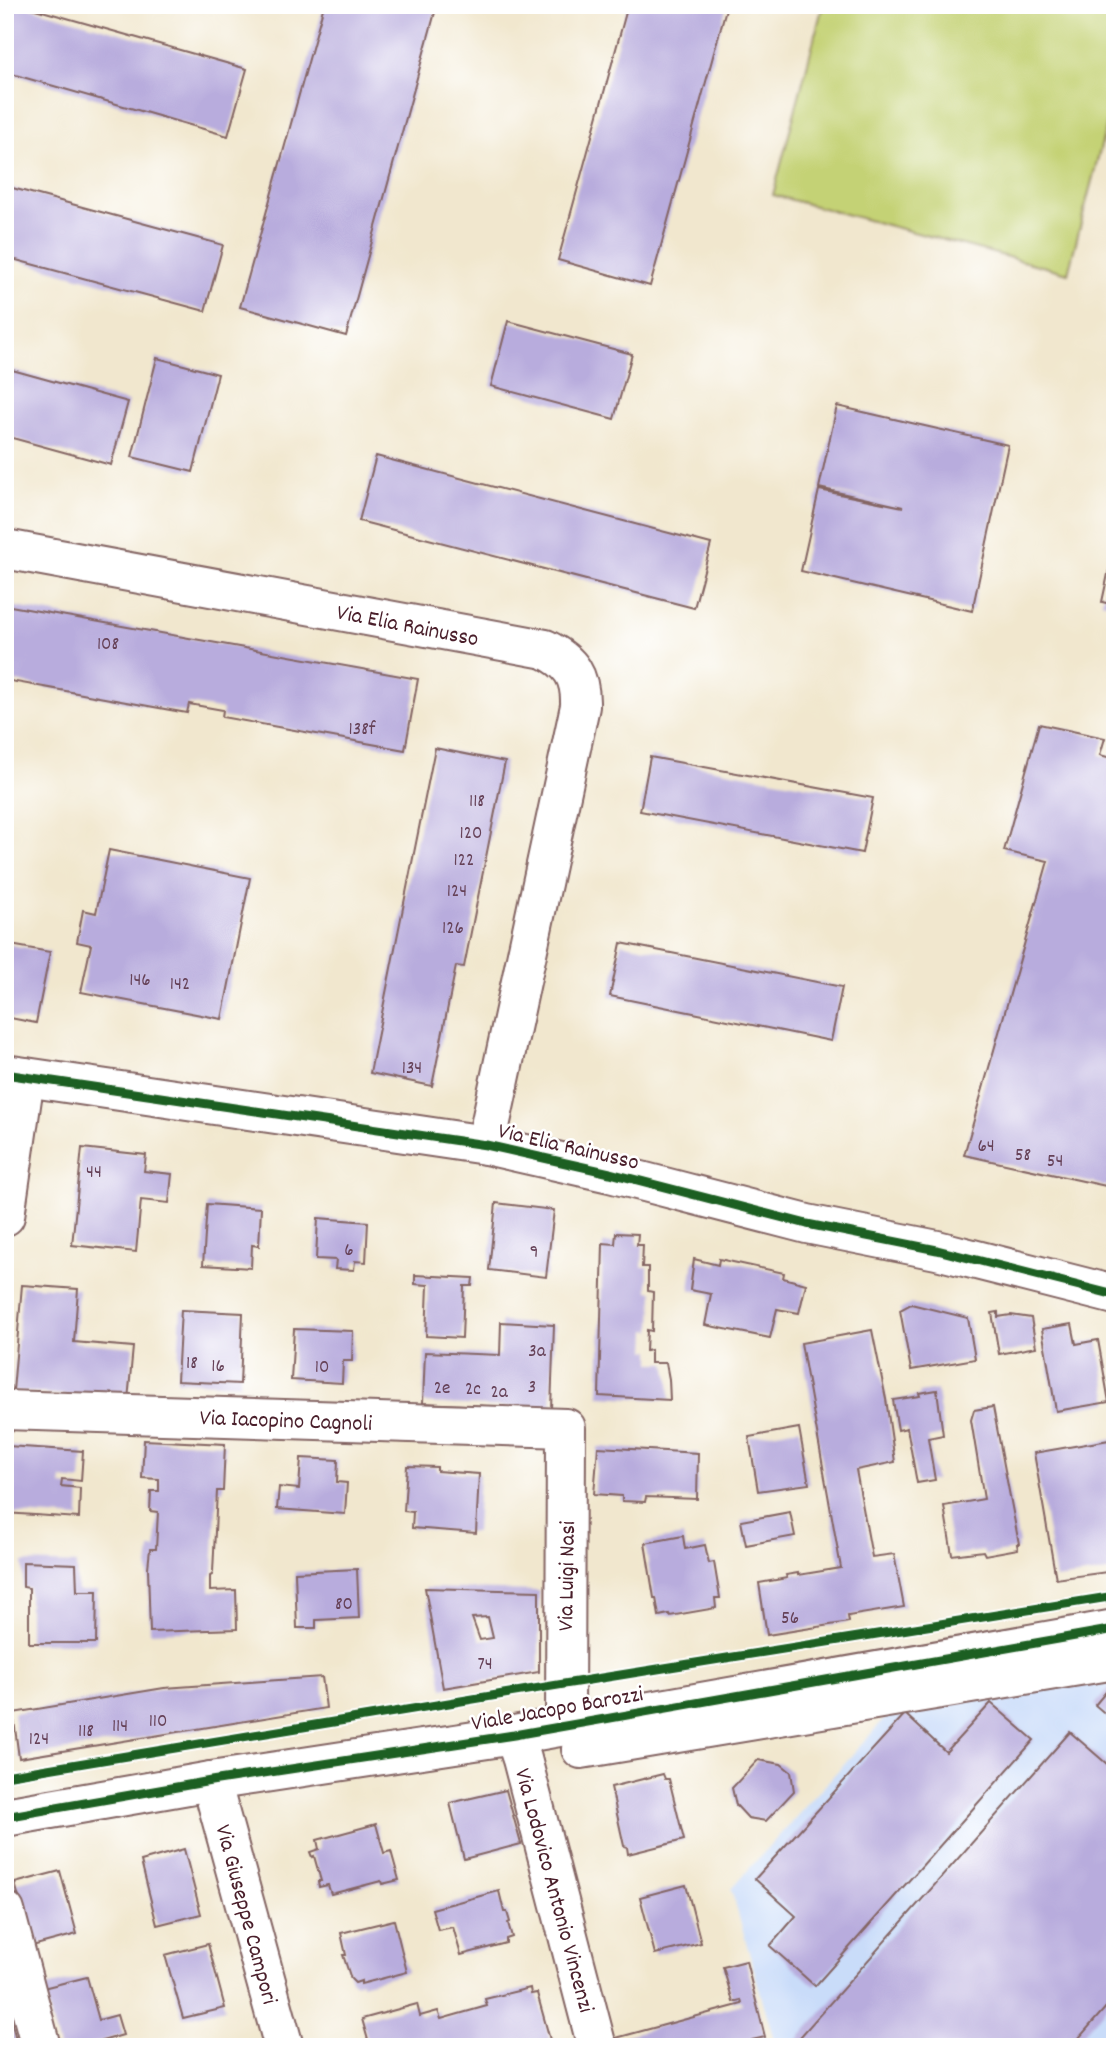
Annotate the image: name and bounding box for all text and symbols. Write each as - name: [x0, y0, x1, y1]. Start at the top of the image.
- street label: Via Elia Rainusso: [334, 598, 481, 657]
- house number: 108: [97, 632, 119, 659]
- house number: 138f: [349, 717, 377, 744]
- house number: 118: [469, 789, 485, 816]
- house number: 120: [460, 821, 482, 848]
- house number: 122: [454, 848, 474, 875]
- house number: 124: [447, 879, 467, 906]
- house number: 126: [442, 916, 464, 943]
- house number: 146: [129, 968, 151, 995]
- house number: 142: [170, 972, 190, 999]
- house number: 134: [402, 1056, 422, 1083]
- street label: Via Elia Rainusso: [494, 1116, 642, 1181]
- house number: 64: [977, 1134, 995, 1161]
- house number: 58: [1015, 1143, 1031, 1170]
- house number: 54: [1047, 1149, 1063, 1176]
- house number: 44: [86, 1160, 102, 1187]
- house number: 6: [344, 1238, 354, 1265]
- house number: 9: [530, 1240, 538, 1267]
- house number: 3a: [528, 1339, 547, 1366]
- house number: 18: [186, 1351, 198, 1378]
- house number: 16: [211, 1354, 225, 1381]
- house number: 10: [315, 1355, 329, 1382]
- house number: 3: [528, 1375, 536, 1402]
- house number: 2e: [434, 1376, 450, 1403]
- house number: 2c: [465, 1377, 481, 1404]
- house number: 2a: [490, 1380, 509, 1407]
- street label: Via Iacopino Cagnoli: [199, 1403, 373, 1442]
- street label: Via Luigi Nasi: [551, 1521, 586, 1632]
- house number: 80: [335, 1592, 353, 1619]
- house number: 56: [781, 1606, 799, 1633]
- house number: 74: [477, 1652, 493, 1679]
- street label: Viale Jacopo Barozzi: [469, 1679, 646, 1742]
- house number: 110: [149, 1709, 167, 1736]
- house number: 114: [112, 1714, 128, 1741]
- house number: 118: [78, 1719, 94, 1746]
- house number: 124: [29, 1727, 49, 1754]
- street label: Via Lodovico Antonio Vincenzi: [504, 1765, 601, 2017]
- street label: Via Giuseppe Campori: [205, 1821, 284, 2009]

